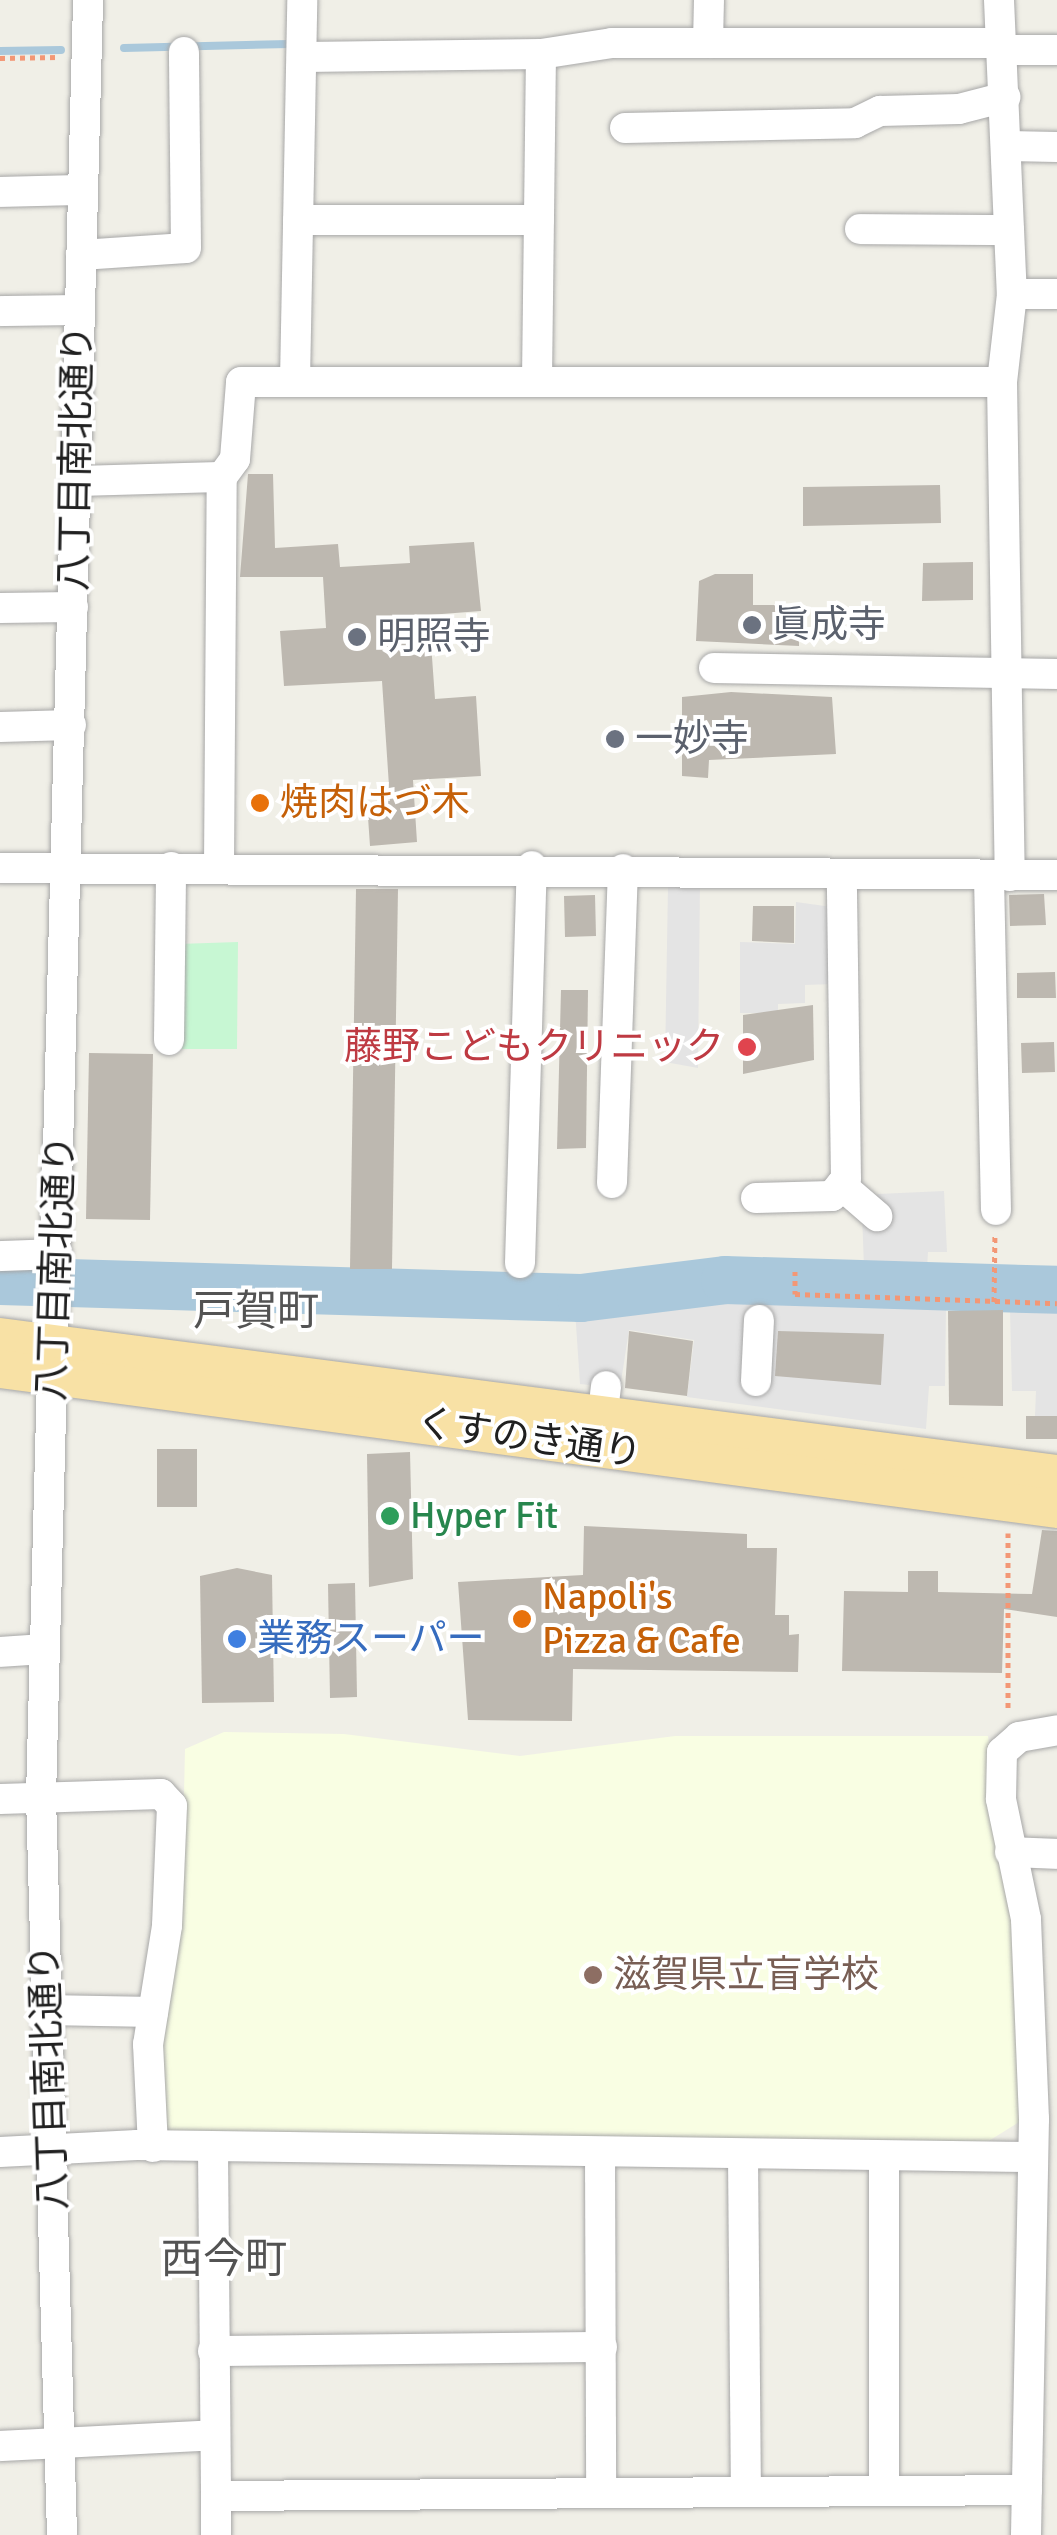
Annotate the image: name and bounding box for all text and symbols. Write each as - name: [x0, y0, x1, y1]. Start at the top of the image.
- street label: 八丁目南北通り: [51, 325, 101, 591]
- place label: 眞成寺: [772, 602, 886, 648]
- place label: 明照寺: [377, 614, 491, 660]
- marker: 眞成寺: [741, 614, 763, 636]
- marker: 明照寺: [346, 626, 368, 648]
- place label: 一妙寺: [635, 716, 749, 762]
- marker: 一妙寺: [604, 728, 626, 750]
- place label: 焼肉はづ木: [280, 780, 470, 826]
- marker: 焼肉はづ木: [249, 792, 271, 814]
- place label: 藤野こどもクリニック: [344, 1024, 724, 1070]
- marker: 藤野こどもクリニック: [734, 1034, 760, 1060]
- street label: 八丁目南北通り: [29, 1134, 83, 1402]
- district label: 戸賀町: [193, 1287, 319, 1337]
- street label: くすのき通り: [413, 1400, 645, 1476]
- place label: Hyper Fit: [410, 1493, 558, 1539]
- marker: Hyper Fit: [379, 1505, 401, 1527]
- place label: Napoli's Pizza & Cafe: [542, 1574, 741, 1664]
- marker: Napoli's Pizza & Cafe: [511, 1608, 533, 1630]
- place label: 業務スーパー: [257, 1616, 485, 1662]
- marker: 業務スーパー: [226, 1628, 248, 1650]
- street label: 八丁目南北通り: [22, 1943, 76, 2211]
- place label: 滋賀県立盲学校: [613, 1952, 879, 1998]
- marker: 滋賀県立盲学校: [582, 1964, 604, 1986]
- district label: 西今町: [161, 2235, 287, 2285]

